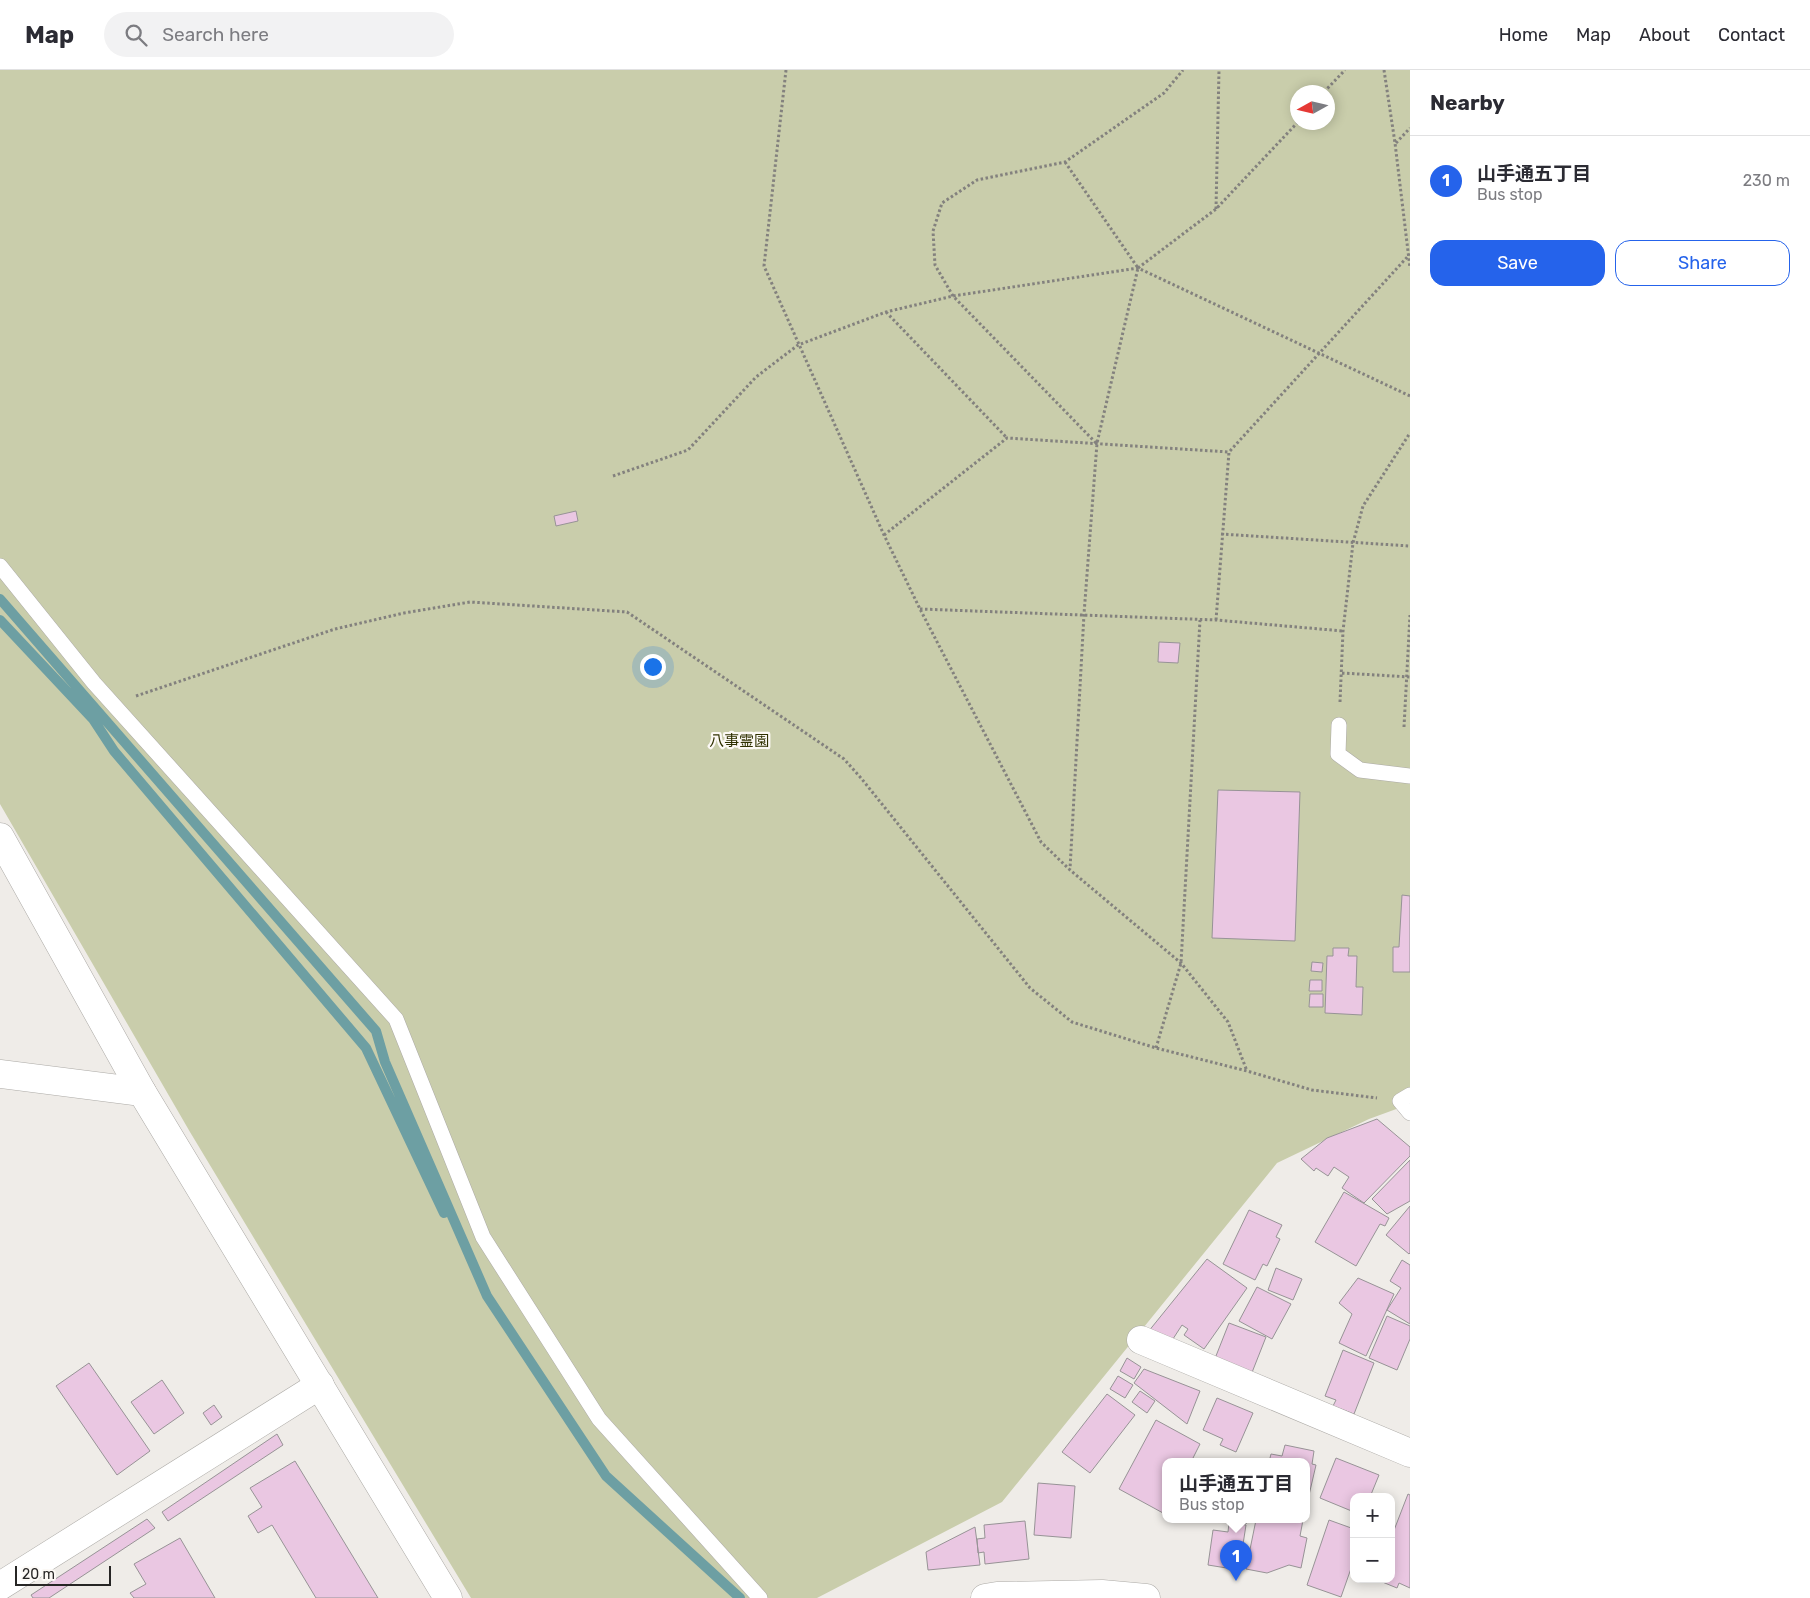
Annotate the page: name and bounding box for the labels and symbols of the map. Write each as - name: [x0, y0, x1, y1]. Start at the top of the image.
- north arrow: [1290, 85, 1335, 130]
- your location: [640, 654, 666, 680]
- park label: 八事霊園: [709, 732, 769, 750]
- pin: 1: [1220, 1540, 1252, 1581]
- scale bar: [15, 1563, 111, 1586]

